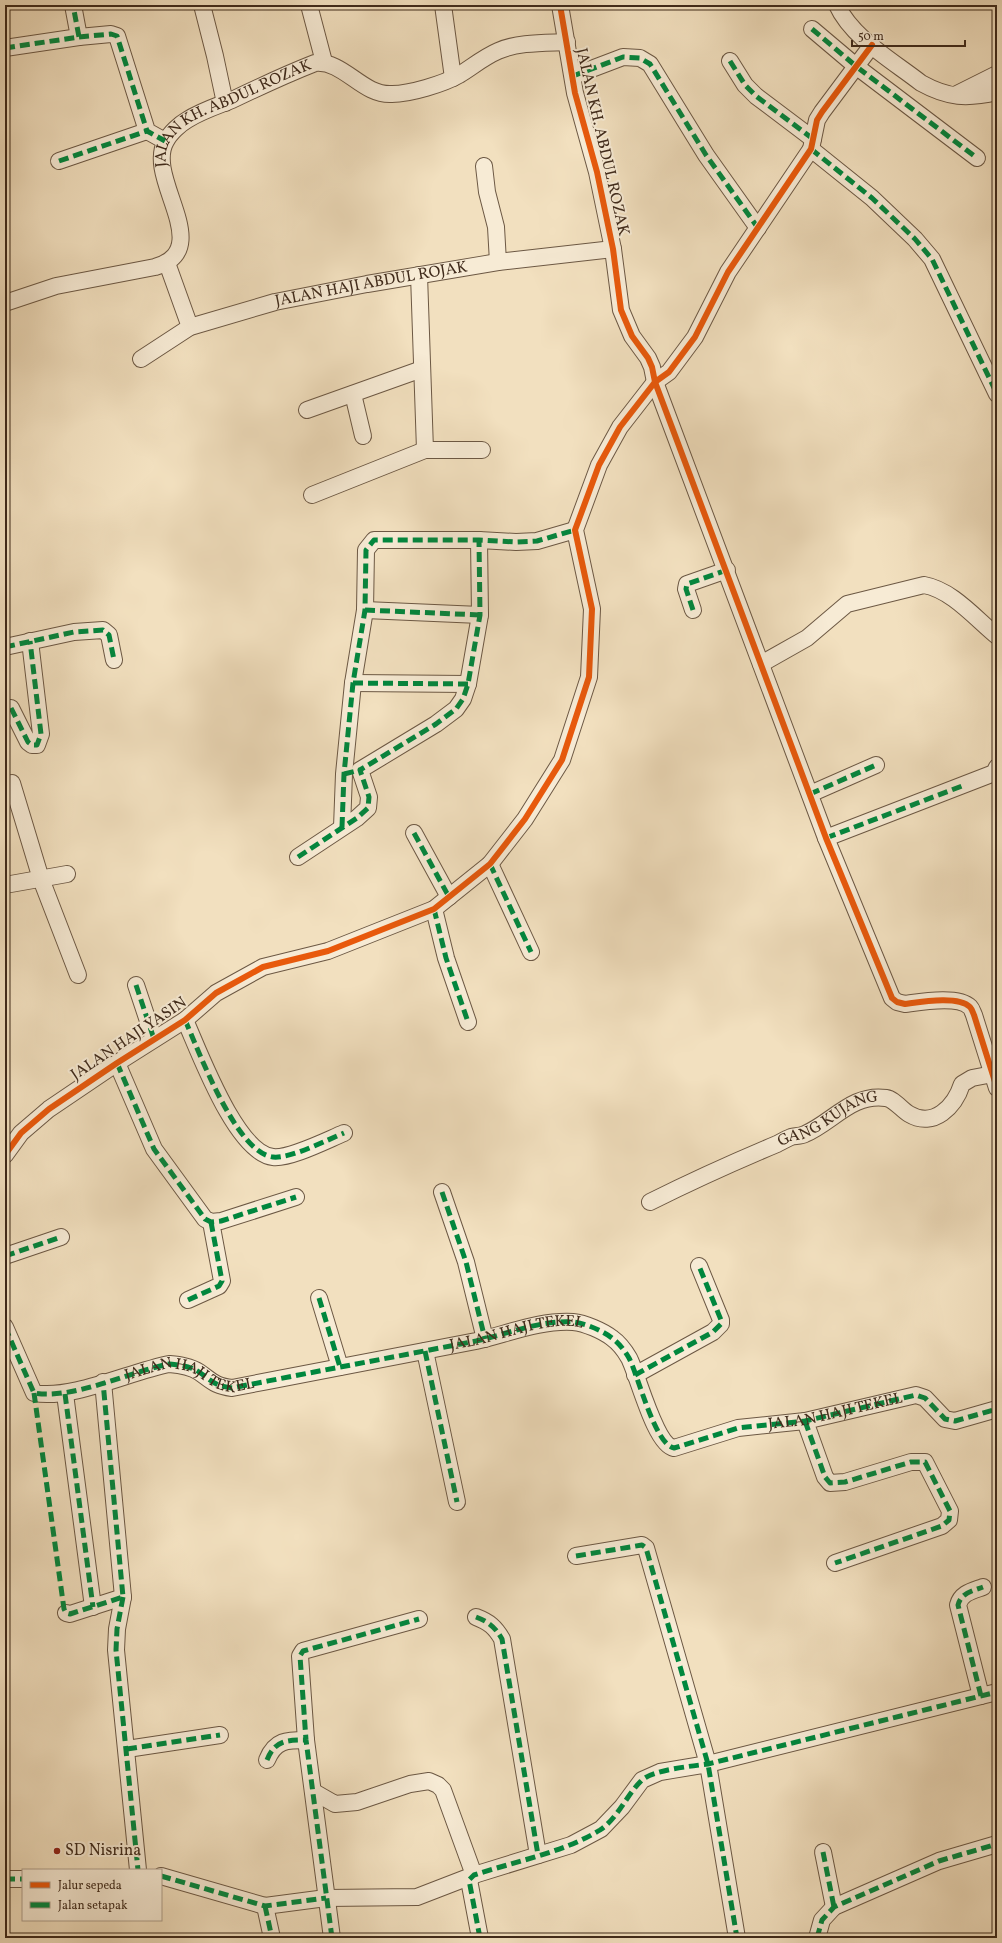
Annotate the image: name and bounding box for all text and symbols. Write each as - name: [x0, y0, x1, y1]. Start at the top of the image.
- scale bar: [852, 22, 965, 48]
- text: 50 m: [858, 29, 884, 45]
- street label: JALAN KH. ABDUL ROZAK: [570, 46, 634, 238]
- street label: JALAN KH. ABDUL ROZAK: [151, 54, 315, 168]
- street label: JALAN HAJI ABDUL ROJAK: [273, 256, 469, 313]
- street label: JALAN HAJI YASIN: [67, 992, 191, 1086]
- street label: GANG KUJANG: [774, 1086, 879, 1153]
- street label: JALAN HAJI TEKEL: [448, 1311, 586, 1357]
- street label: JALAN HAJI TEKEL: [122, 1353, 256, 1399]
- street label: JALAN HAJI TEKEL: [767, 1388, 905, 1436]
- place label: SD Nisrina: [65, 1840, 141, 1862]
- marker: SD Nisrina: [52, 1846, 62, 1856]
- legend: [22, 1869, 162, 1921]
- text: Jalur sepeda: [58, 1878, 122, 1894]
- text: Jalan setapak: [58, 1898, 128, 1914]

